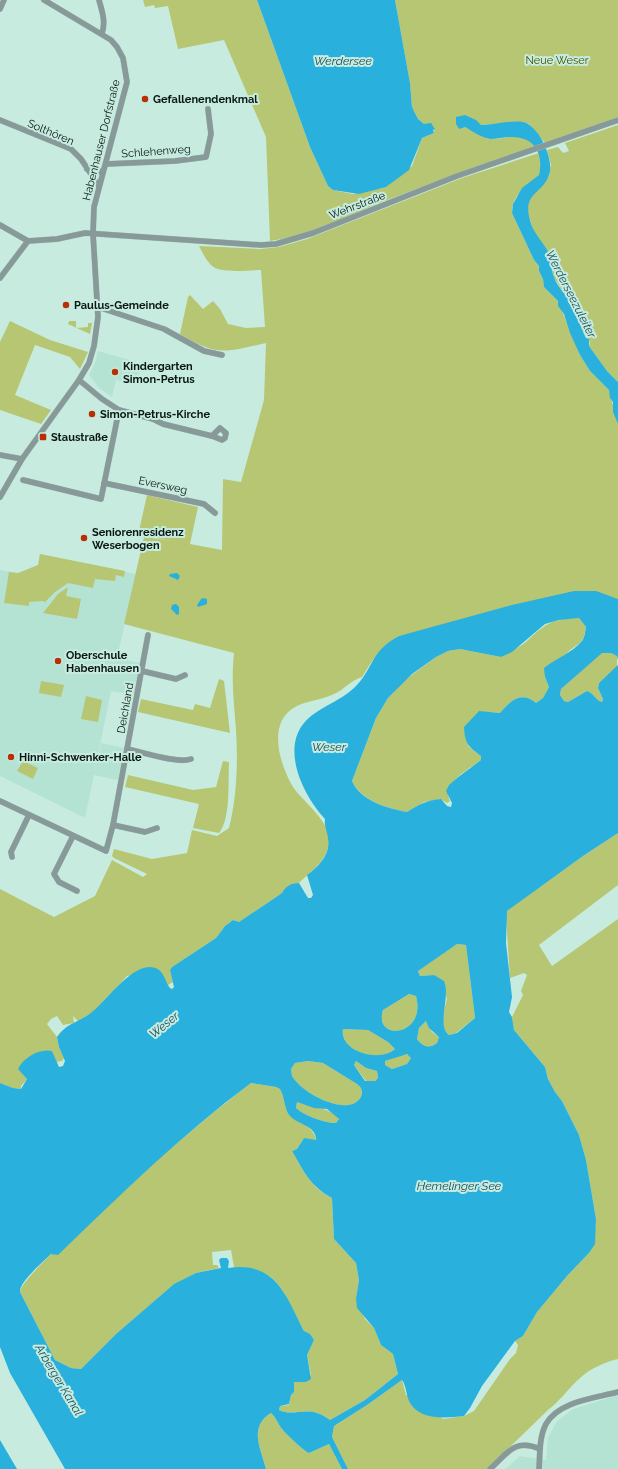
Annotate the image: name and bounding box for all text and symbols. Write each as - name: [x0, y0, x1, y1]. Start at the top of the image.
- water label: Werdersee: [314, 54, 372, 68]
- park label: Neue Weser: [525, 54, 589, 67]
- street label: Habenhauser Dorfstraße: [80, 78, 123, 202]
- place label: Gefallenendenkmal: [153, 93, 258, 106]
- marker: Gefallenendenkmal: [140, 94, 150, 104]
- street label: Solthören: [26, 117, 76, 148]
- street label: Schlehenweg: [121, 143, 191, 160]
- street label: Wehrstraße: [327, 189, 387, 222]
- water label: Werderseezuleiter: [543, 248, 600, 341]
- place label: Paulus-Gemeinde: [74, 299, 169, 312]
- marker: Paulus-Gemeinde: [61, 300, 71, 310]
- place label: Kindergarten Simon-Petrus: [123, 360, 195, 386]
- marker: Kindergarten Simon-Petrus: [110, 367, 120, 377]
- place label: Simon-Petrus-Kirche: [100, 408, 210, 421]
- marker: Simon-Petrus-Kirche: [87, 409, 97, 419]
- place label: Staustraße: [51, 431, 108, 444]
- marker: Staustraße: [38, 432, 48, 442]
- street label: Eversweg: [137, 474, 189, 497]
- place label: Seniorenresidenz Weserbogen: [92, 526, 184, 552]
- marker: Seniorenresidenz Weserbogen: [79, 533, 89, 543]
- place label: Oberschule Habenhausen: [66, 649, 139, 675]
- marker: Oberschule Habenhausen: [53, 656, 63, 666]
- street label: Deichland: [115, 681, 136, 735]
- water label: Weser: [312, 740, 347, 754]
- place label: Hinni-Schwenker-Halle: [19, 751, 142, 764]
- marker: Hinni-Schwenker-Halle: [6, 752, 16, 762]
- water label: Weser: [146, 1008, 182, 1041]
- water label: Hemelinger See: [417, 1179, 502, 1193]
- water label: Arberger Kanal: [32, 1341, 86, 1418]

